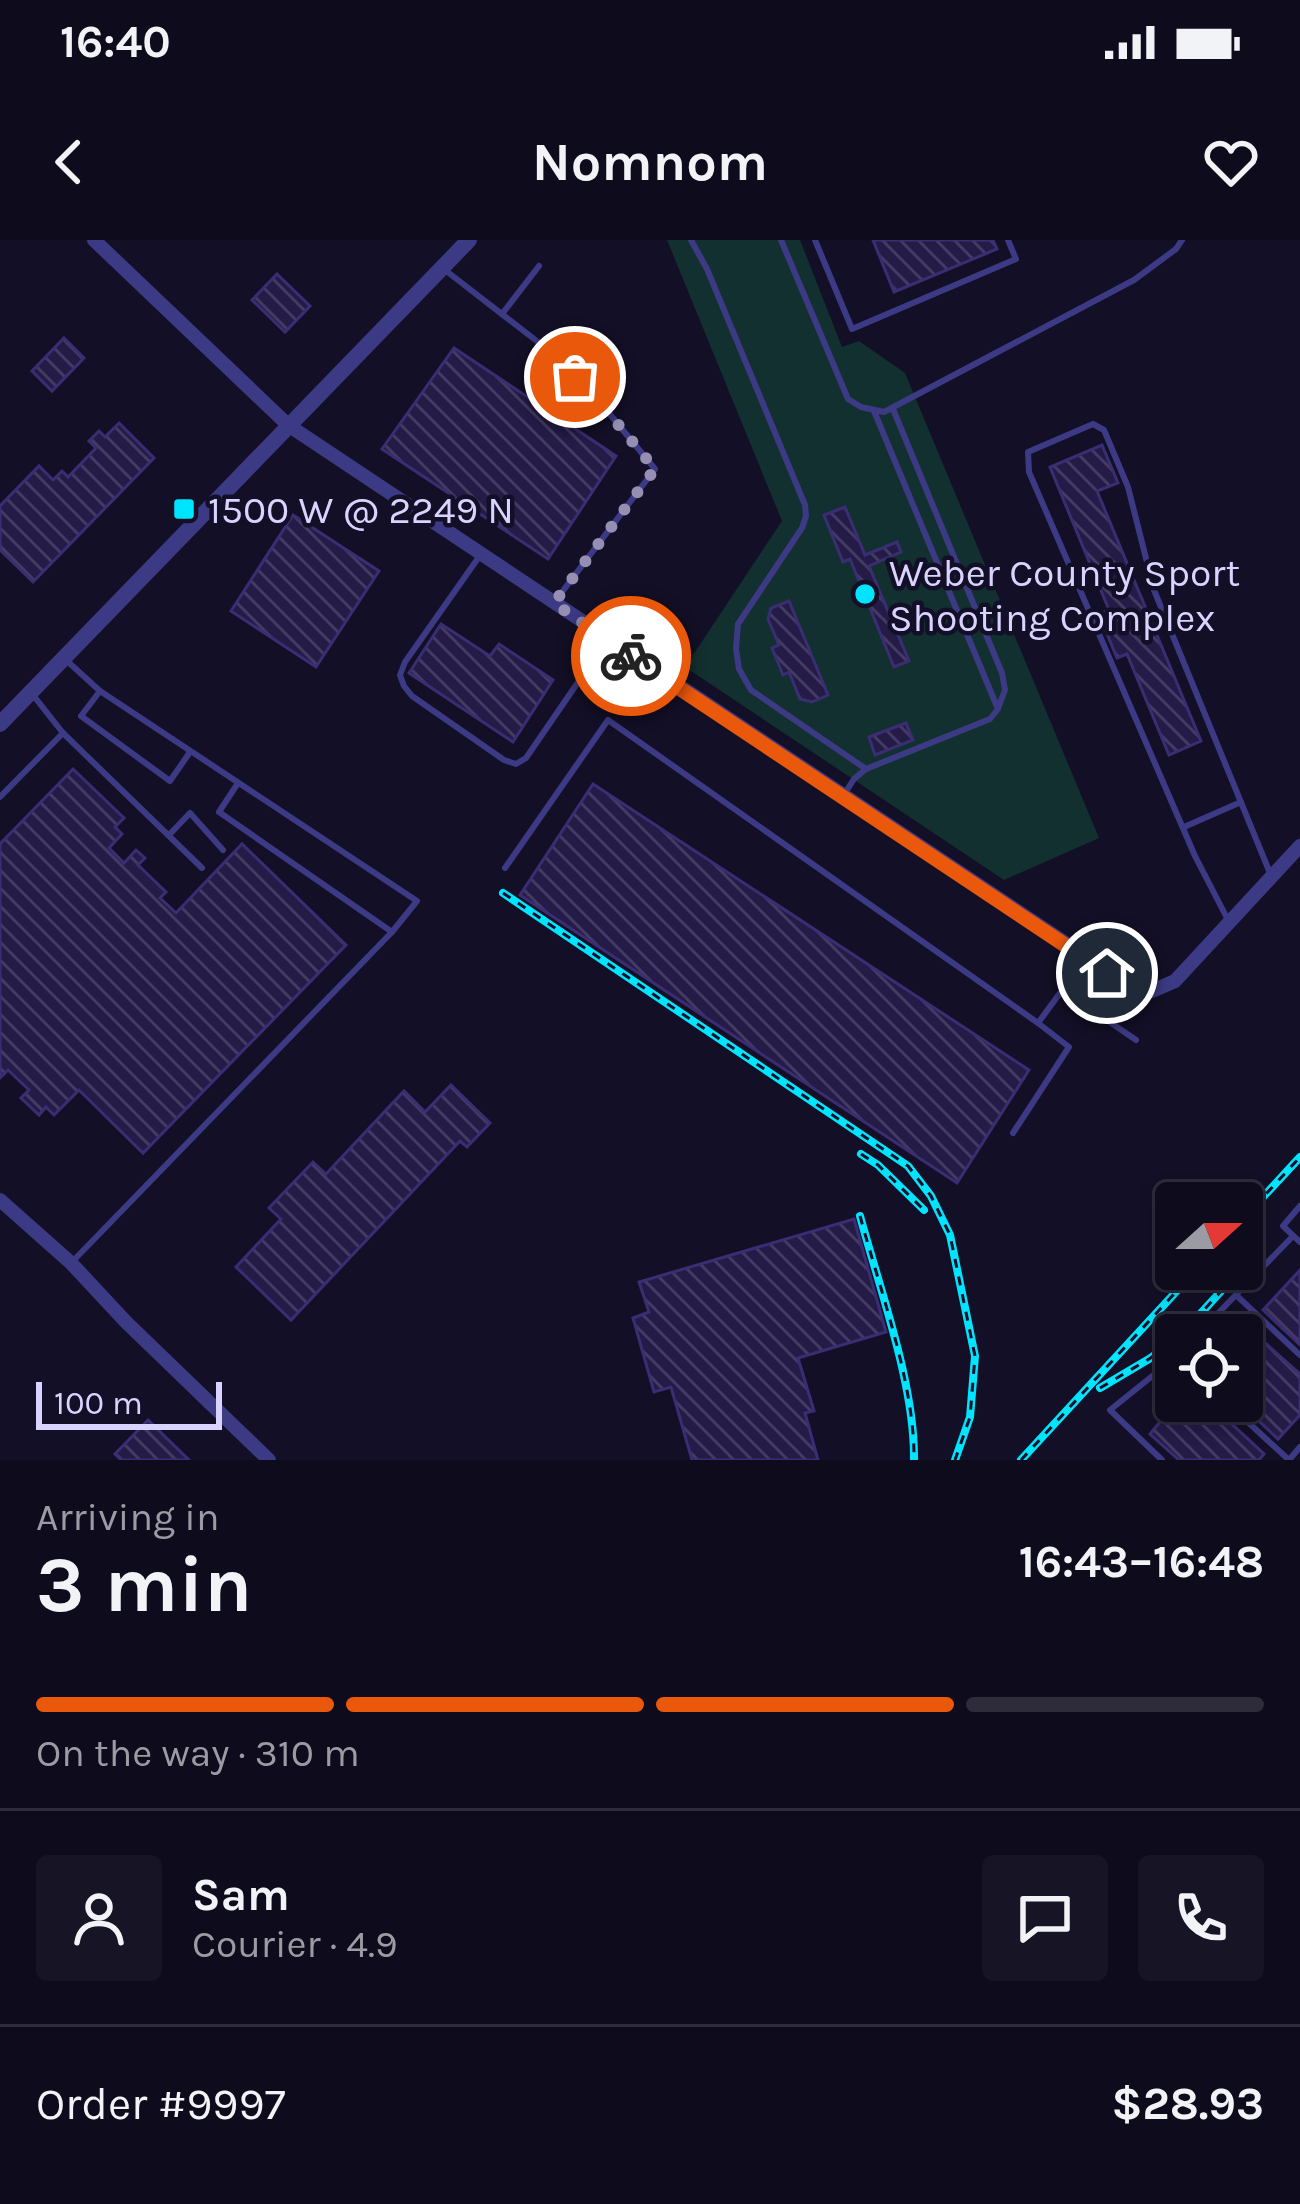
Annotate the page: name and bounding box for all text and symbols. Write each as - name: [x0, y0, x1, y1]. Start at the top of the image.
- text: 16:40: [60, 16, 171, 68]
- icon: back: [36, 129, 102, 195]
- icon: heart: [1198, 129, 1264, 195]
- text: Nomnom: [532, 130, 768, 194]
- pin: [524, 326, 626, 428]
- icon: bag: [542, 344, 608, 410]
- place label: 1500 W @ 2249 N: [208, 487, 514, 533]
- marker: 1500 W @ 2249 N: [171, 496, 197, 522]
- place label: Weber County Sport Shooting Complex: [889, 550, 1240, 641]
- marker: Weber County Sport Shooting Complex: [852, 581, 878, 607]
- courier: [571, 596, 691, 716]
- icon: bike: [598, 623, 664, 689]
- pin: [1056, 922, 1158, 1024]
- icon: home: [1074, 940, 1140, 1006]
- north arrow: [1155, 1182, 1263, 1290]
- map controls: [1155, 1182, 1263, 1422]
- button: locate: [1155, 1314, 1263, 1422]
- scale bar: [36, 1376, 222, 1429]
- text: 100 m: [54, 1384, 143, 1422]
- text: Arriving in: [36, 1494, 219, 1540]
- text: 16:43–16:48: [1019, 1536, 1264, 1588]
- text: 3 min: [36, 1539, 252, 1631]
- text: On the way · 310 m: [36, 1730, 360, 1776]
- button: person: [36, 1855, 162, 1981]
- button: chat: [982, 1855, 1108, 1981]
- button: phone: [1138, 1855, 1264, 1981]
- text: Sam: [192, 1869, 290, 1921]
- text: Courier · 4.9: [192, 1921, 398, 1967]
- text: Order #9997: [36, 2078, 286, 2130]
- text: $28.93: [1112, 2078, 1264, 2130]

